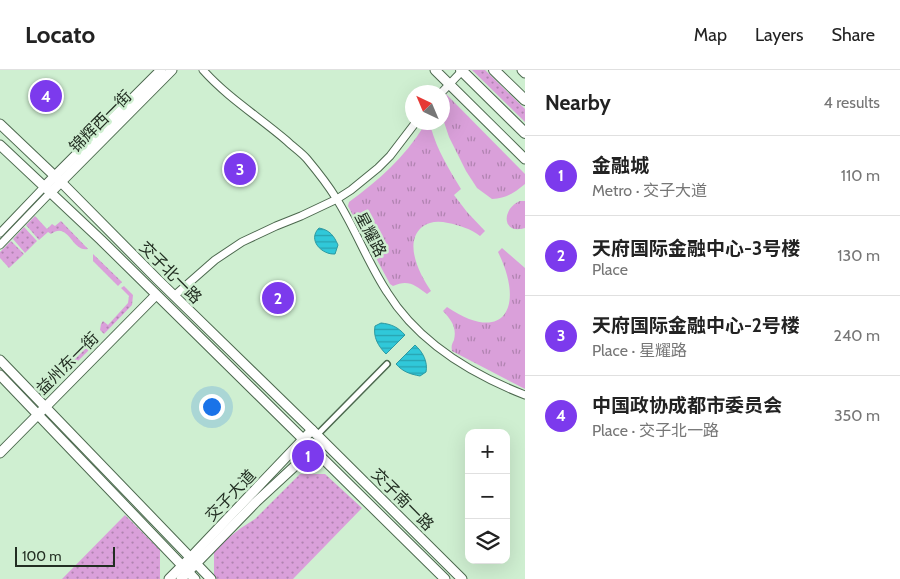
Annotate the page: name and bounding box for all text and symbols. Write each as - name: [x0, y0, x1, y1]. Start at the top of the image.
- text: Locato: [25, 20, 95, 49]
- text: Map: [694, 24, 727, 46]
- text: Layers: [755, 24, 804, 46]
- text: Share: [832, 24, 875, 46]
- pin: 4: [30, 77, 62, 115]
- north arrow: [405, 85, 450, 130]
- street label: 锦辉西一街: [65, 86, 135, 156]
- text: Nearby: [545, 90, 611, 115]
- text: 4 results: [823, 93, 880, 112]
- pin: 3: [224, 150, 256, 188]
- text: 金融城: [592, 154, 649, 177]
- text: 1: [558, 166, 564, 185]
- text: 110 m: [841, 166, 880, 185]
- text: Metro · 交子大道: [592, 181, 707, 200]
- street label: 星耀路: [351, 209, 390, 260]
- street label: 交子北一路: [136, 237, 206, 307]
- text: 天府国际金融中心-3号楼: [592, 237, 800, 260]
- text: 2: [557, 246, 565, 265]
- text: 130 m: [837, 246, 880, 265]
- text: Place: [592, 260, 628, 279]
- pin: 2: [262, 279, 294, 317]
- text: 天府国际金融中心-2号楼: [592, 314, 800, 337]
- text: 3: [557, 326, 565, 345]
- text: 240 m: [834, 326, 880, 345]
- street label: 益州东一街: [32, 328, 102, 398]
- text: Place · 星耀路: [592, 341, 687, 360]
- your location: [199, 394, 225, 420]
- text: 中国政协成都市委员会: [592, 394, 782, 417]
- text: 4: [556, 406, 566, 425]
- text: 350 m: [834, 406, 880, 425]
- text: Place · 交子北一路: [592, 421, 719, 440]
- map controls: [465, 429, 510, 564]
- button: +: [465, 429, 510, 474]
- pin: 1: [292, 437, 324, 475]
- street label: 交子南一路: [368, 464, 438, 534]
- street label: 交子大道: [201, 466, 259, 525]
- button: −: [465, 474, 510, 519]
- button: layers: [465, 519, 510, 564]
- scale bar: [15, 544, 115, 567]
- text: 100 m: [22, 547, 62, 565]

